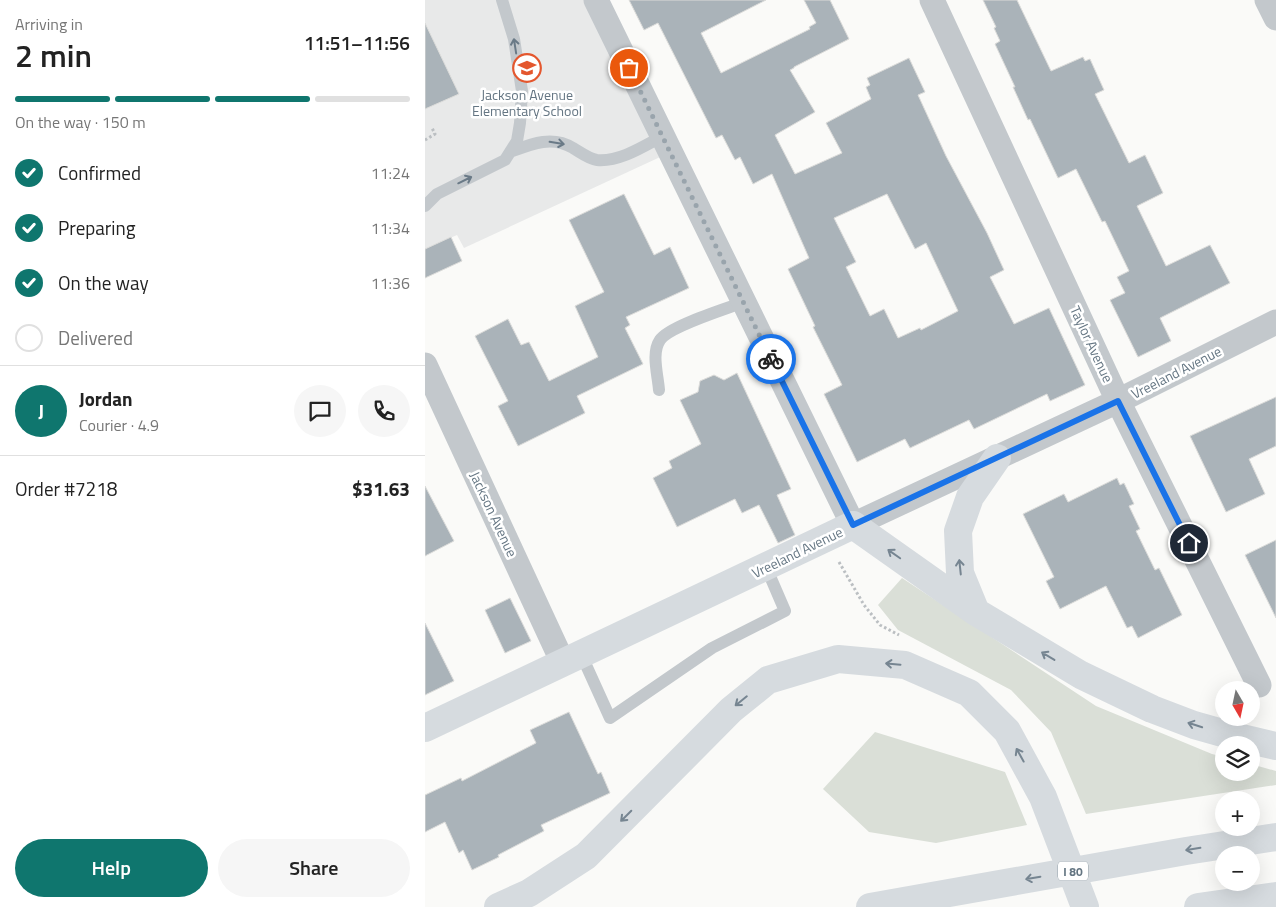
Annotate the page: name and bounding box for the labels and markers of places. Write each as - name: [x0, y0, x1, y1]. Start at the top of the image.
- pin: [608, 47, 650, 89]
- school or university icon: Jackson Avenue Elementary School: [512, 53, 542, 83]
- place label: Jackson Avenue Elementary School: [472, 84, 582, 121]
- pin: [1168, 522, 1210, 564]

